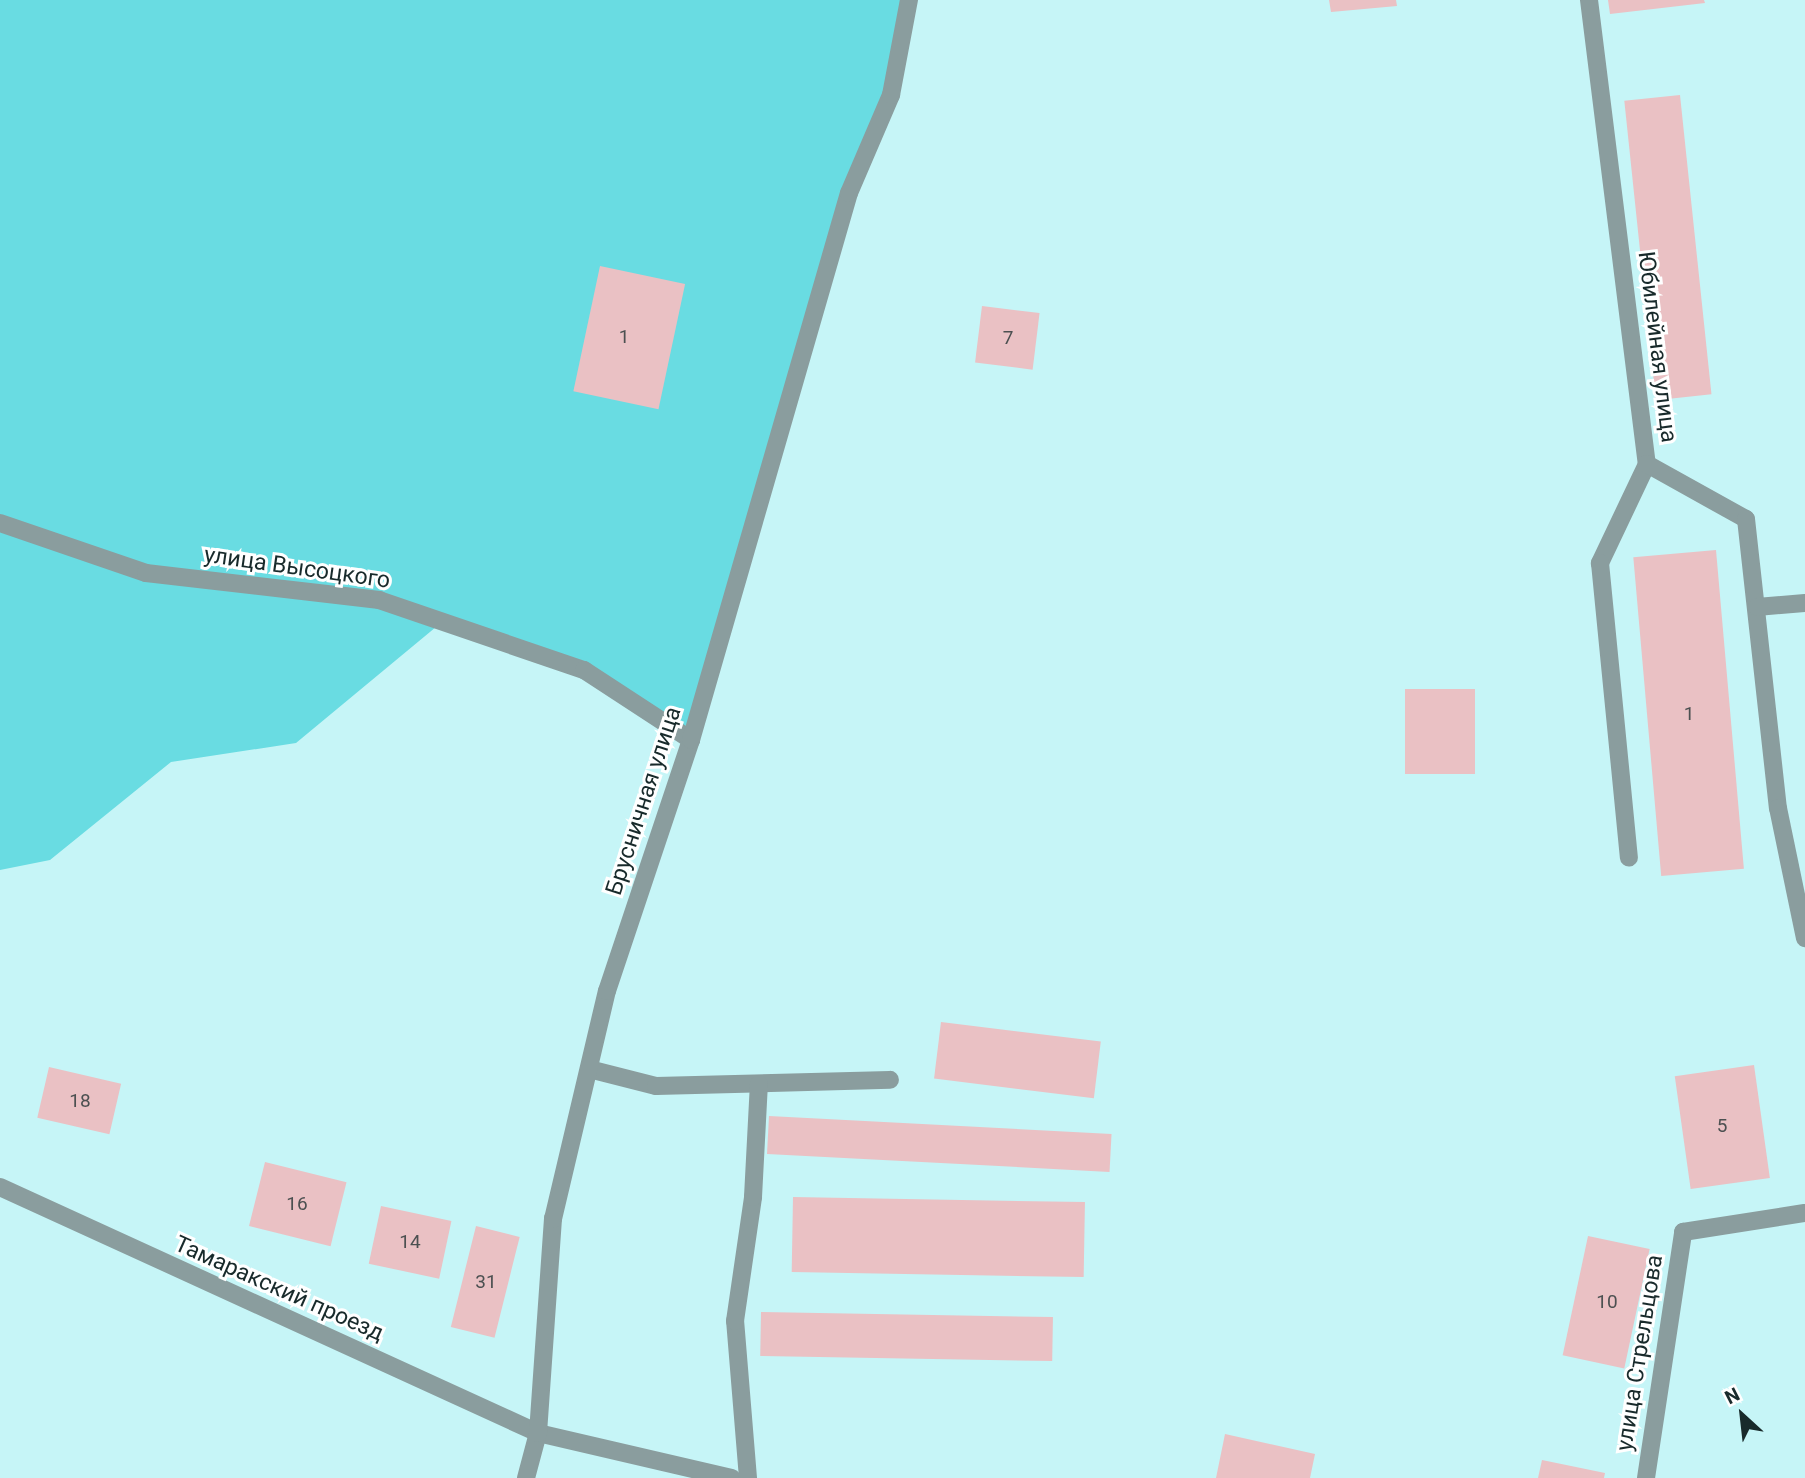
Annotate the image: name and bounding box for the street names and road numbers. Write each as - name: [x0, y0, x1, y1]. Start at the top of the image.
- street label: Юбилейная улица: [1632, 250, 1682, 444]
- street label: улица Высоцкого: [202, 541, 392, 595]
- street label: Брусничная улица: [601, 703, 687, 899]
- street label: Тамаракский проезд: [170, 1230, 388, 1348]
- street label: улица Стрельцова: [1611, 1253, 1669, 1453]

